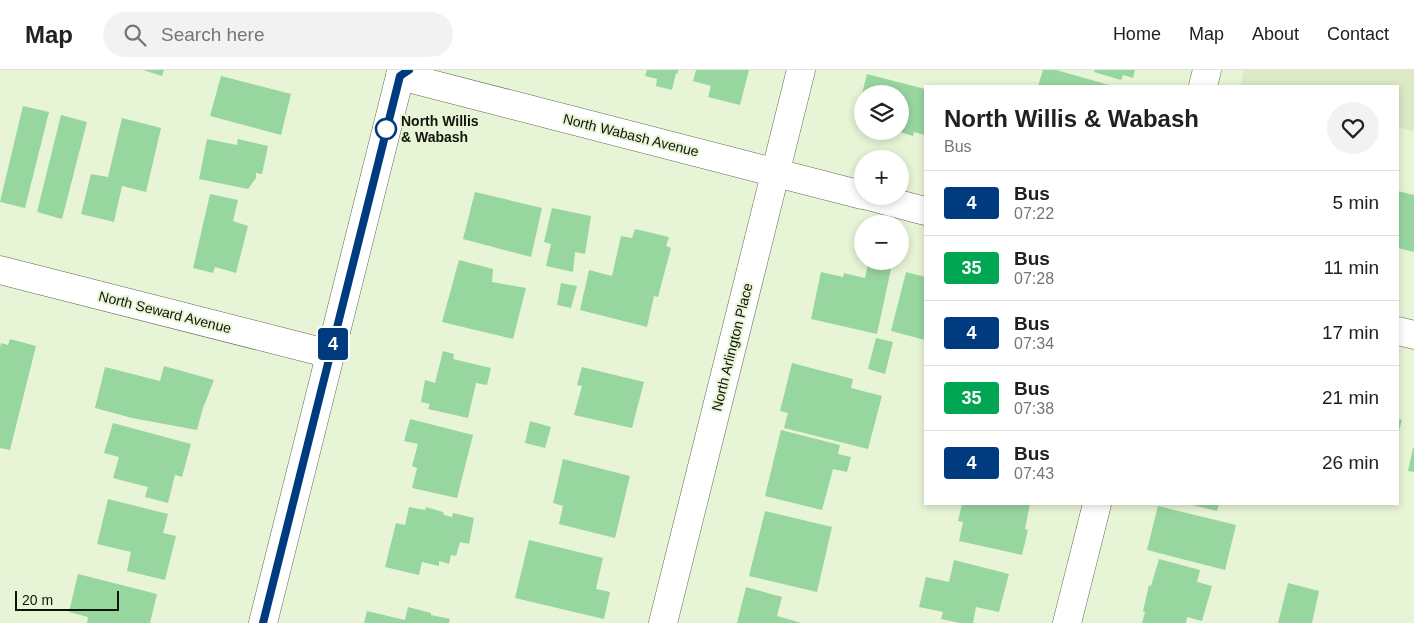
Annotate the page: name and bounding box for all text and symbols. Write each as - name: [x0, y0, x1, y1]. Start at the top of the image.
- search box: [103, 12, 453, 57]
- text: Map: [25, 21, 73, 48]
- icon: search: [121, 21, 149, 49]
- text: Search here: [161, 24, 265, 45]
- text: Home: [1113, 24, 1161, 44]
- text: Map: [1189, 24, 1224, 44]
- text: About: [1252, 24, 1299, 44]
- text: Contact: [1327, 24, 1389, 44]
- map controls: [854, 85, 909, 270]
- button: layers: [854, 85, 909, 140]
- button: heart: [1327, 102, 1379, 154]
- text: North Willis & Wabash: [944, 105, 1199, 132]
- street label: North Wabash Avenue: [561, 110, 701, 160]
- place label: North Willis & Wabash: [401, 113, 479, 145]
- marker: North Willis & Wabash: [375, 118, 397, 140]
- text: Bus: [944, 138, 972, 155]
- button: +: [854, 150, 909, 205]
- text: Bus: [1014, 183, 1050, 204]
- text: 5 min: [1333, 192, 1379, 213]
- text: 4: [966, 193, 977, 213]
- text: 07:22: [1014, 205, 1054, 222]
- button: −: [854, 215, 909, 270]
- text: Bus: [1014, 248, 1050, 269]
- text: 11 min: [1323, 257, 1379, 278]
- text: 35: [961, 258, 982, 278]
- text: 07:28: [1014, 270, 1054, 287]
- street label: North Arlington Place: [708, 281, 756, 413]
- street label: North Seward Avenue: [97, 288, 233, 336]
- text: Bus: [1014, 313, 1050, 334]
- text: 17 min: [1322, 322, 1379, 343]
- text: 4: [966, 323, 977, 343]
- line badge: 4: [317, 328, 349, 360]
- text: 4: [328, 334, 338, 354]
- text: 07:34: [1014, 335, 1054, 352]
- text: Bus: [1014, 378, 1050, 399]
- text: 21 min: [1322, 387, 1379, 408]
- text: 35: [961, 388, 982, 408]
- text: 07:38: [1014, 400, 1054, 417]
- text: Bus: [1014, 443, 1050, 464]
- text: 26 min: [1322, 452, 1379, 473]
- text: 4: [966, 453, 977, 473]
- text: 07:43: [1014, 465, 1054, 482]
- scale bar: [15, 588, 119, 611]
- text: 20 m: [22, 592, 53, 608]

